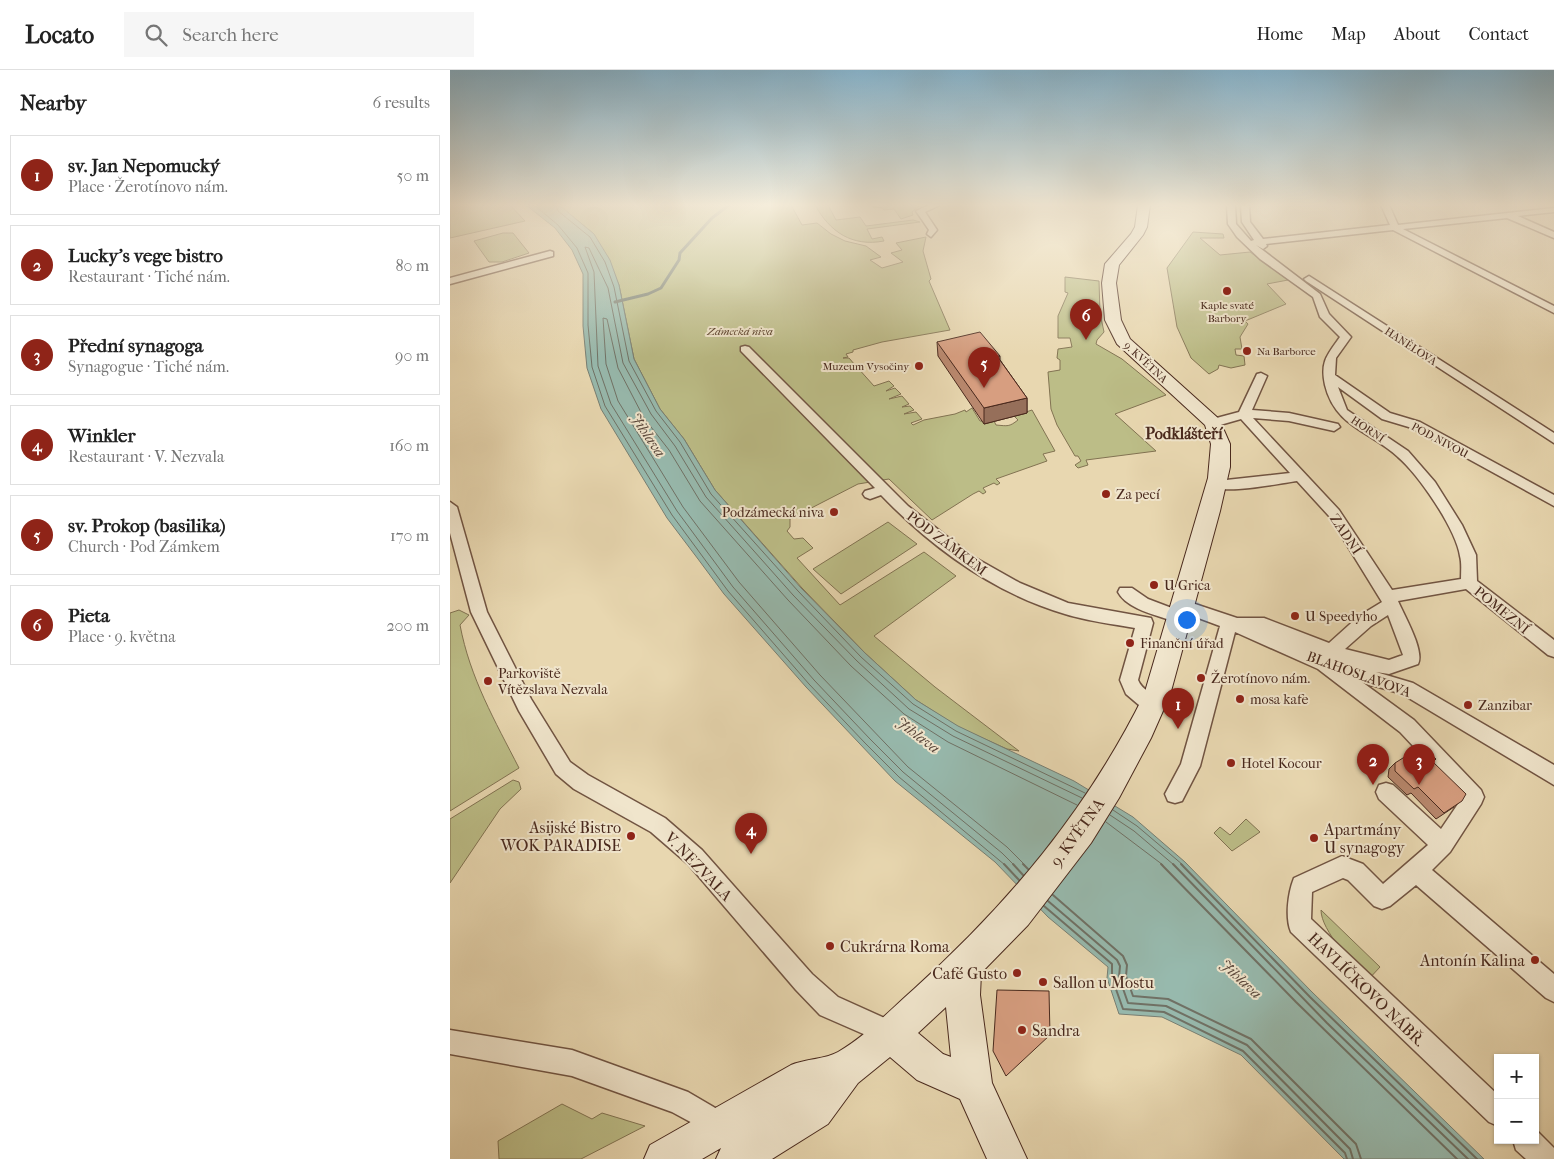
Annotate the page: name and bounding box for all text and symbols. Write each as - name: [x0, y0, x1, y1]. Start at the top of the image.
- search box: [124, 12, 474, 57]
- text: Locato: [25, 21, 94, 49]
- icon: search: [142, 21, 170, 49]
- text: Search here: [182, 24, 279, 46]
- text: Home: [1256, 24, 1303, 45]
- text: Map: [1331, 24, 1366, 45]
- text: About: [1394, 24, 1440, 45]
- text: Contact: [1468, 24, 1529, 45]
- text: Nearby: [20, 91, 86, 115]
- text: 6 results: [372, 93, 430, 112]
- text: sv. Jan Nepomucký: [68, 155, 220, 177]
- text: 1: [34, 166, 40, 185]
- text: 50 m: [397, 166, 429, 185]
- text: Place · Žerotínovo nám.: [68, 177, 228, 196]
- text: Lucky's vege bistro: [68, 245, 223, 267]
- text: 2: [33, 256, 41, 275]
- text: 80 m: [395, 256, 429, 275]
- text: Restaurant · Tiché nám.: [68, 267, 230, 286]
- marker: Kaple svaté Barbory: [1221, 285, 1233, 297]
- pin: 6: [1070, 299, 1102, 340]
- place label: Kaple svaté Barbory: [1200, 299, 1254, 325]
- park label: Zámecká niva: [706, 325, 773, 338]
- street label: HANĚLOVA: [1382, 325, 1440, 369]
- text: Přední synagoga: [68, 335, 203, 357]
- street label: 9. KVĚTNA: [1121, 339, 1171, 386]
- marker: Na Barborce: [1241, 345, 1253, 357]
- place label: Na Barborce: [1257, 345, 1316, 358]
- text: 3: [34, 346, 40, 365]
- text: 90 m: [395, 346, 429, 365]
- pin: 5: [968, 347, 1000, 388]
- text: Synagogue · Tiché nám.: [68, 357, 229, 376]
- place label: Muzeum Vysočiny: [822, 360, 910, 373]
- marker: Muzeum Vysočiny: [913, 360, 925, 372]
- water label: Jihlava: [627, 409, 669, 461]
- street label: HORNÍ: [1348, 413, 1388, 446]
- street label: POD NIVOU: [1409, 420, 1471, 461]
- district label: Podklášteří: [1145, 424, 1224, 443]
- text: Winkler: [68, 425, 136, 447]
- text: 4: [32, 436, 42, 455]
- text: 160 m: [389, 436, 429, 455]
- text: Restaurant · V. Nezvala: [68, 447, 224, 466]
- place label: Za pecí: [1116, 486, 1161, 503]
- marker: Za pecí: [1100, 488, 1112, 500]
- place label: Podzámecká niva: [722, 504, 825, 521]
- marker: Podzámecká niva: [828, 506, 840, 518]
- street label: POD ZÁMKEM: [903, 507, 991, 579]
- street label: ZADNÍ: [1326, 510, 1366, 558]
- text: sv. Prokop (basilika): [68, 515, 226, 537]
- text: 5: [34, 526, 40, 545]
- text: 170 m: [390, 526, 429, 545]
- text: Church · Pod Zámkem: [68, 537, 220, 556]
- place label: U Grica: [1164, 577, 1211, 594]
- marker: U Grica: [1148, 579, 1160, 591]
- street label: POMEZNÍ: [1471, 582, 1534, 638]
- text: Pieta: [68, 605, 110, 627]
- your location: [1174, 607, 1200, 633]
- place label: U Speedyho: [1305, 608, 1377, 625]
- marker: U Speedyho: [1289, 610, 1301, 622]
- text: 6: [33, 616, 41, 635]
- text: 200 m: [386, 616, 429, 635]
- text: Place · 9. května: [68, 627, 176, 646]
- place label: Finanční úřad: [1140, 635, 1224, 652]
- marker: Finanční úřad: [1124, 637, 1136, 649]
- street label: BLAHOSLAVOVA: [1304, 648, 1414, 702]
- place label: Parkoviště Vítězslava Nezvala: [497, 665, 608, 698]
- place label: Žerotínovo nám.: [1211, 669, 1310, 687]
- marker: Žerotínovo nám.: [1195, 672, 1207, 684]
- marker: Parkoviště Vítězslava Nezvala: [482, 675, 494, 687]
- pin: 1: [1162, 688, 1194, 729]
- place label: mosa kafe: [1250, 691, 1308, 708]
- marker: mosa kafe: [1234, 693, 1246, 705]
- place label: Zanzibar: [1478, 697, 1532, 714]
- marker: Zanzibar: [1462, 699, 1474, 711]
- water label: Jihlava: [893, 713, 943, 757]
- pin: 2: [1357, 744, 1389, 785]
- pin: 3: [1403, 744, 1435, 785]
- place label: Hotel Kocour: [1241, 755, 1322, 772]
- marker: Hotel Kocour: [1225, 757, 1237, 769]
- street label: 9. KVĚTNA: [1046, 794, 1109, 870]
- pin: 4: [735, 813, 767, 854]
- place label: Asijské Bistro WOK PARADISE: [499, 818, 621, 855]
- place label: Apartmány U synagogy: [1323, 820, 1405, 857]
- street label: V. NEZVALA: [660, 827, 737, 905]
- marker: Asijské Bistro WOK PARADISE: [625, 830, 637, 842]
- marker: Apartmány U synagogy: [1308, 832, 1320, 844]
- street label: HAVLÍČKOVO NÁBŘ.: [1304, 928, 1430, 1050]
- place label: Cukrárna Roma: [840, 937, 950, 956]
- marker: Cukrárna Roma: [824, 940, 836, 952]
- place label: Antonín Kalina: [1419, 951, 1526, 970]
- marker: Antonín Kalina: [1529, 954, 1541, 966]
- water label: Jihlava: [1217, 955, 1265, 1003]
- place label: Café Gusto: [932, 964, 1007, 983]
- marker: Café Gusto: [1011, 967, 1023, 979]
- place label: Sallon u Mostu: [1053, 973, 1154, 992]
- marker: Sallon u Mostu: [1037, 976, 1049, 988]
- place label: Sandra: [1032, 1021, 1080, 1040]
- marker: Sandra: [1016, 1024, 1028, 1036]
- map controls: [1494, 1054, 1539, 1144]
- button: +: [1494, 1054, 1539, 1099]
- button: −: [1494, 1099, 1539, 1144]

